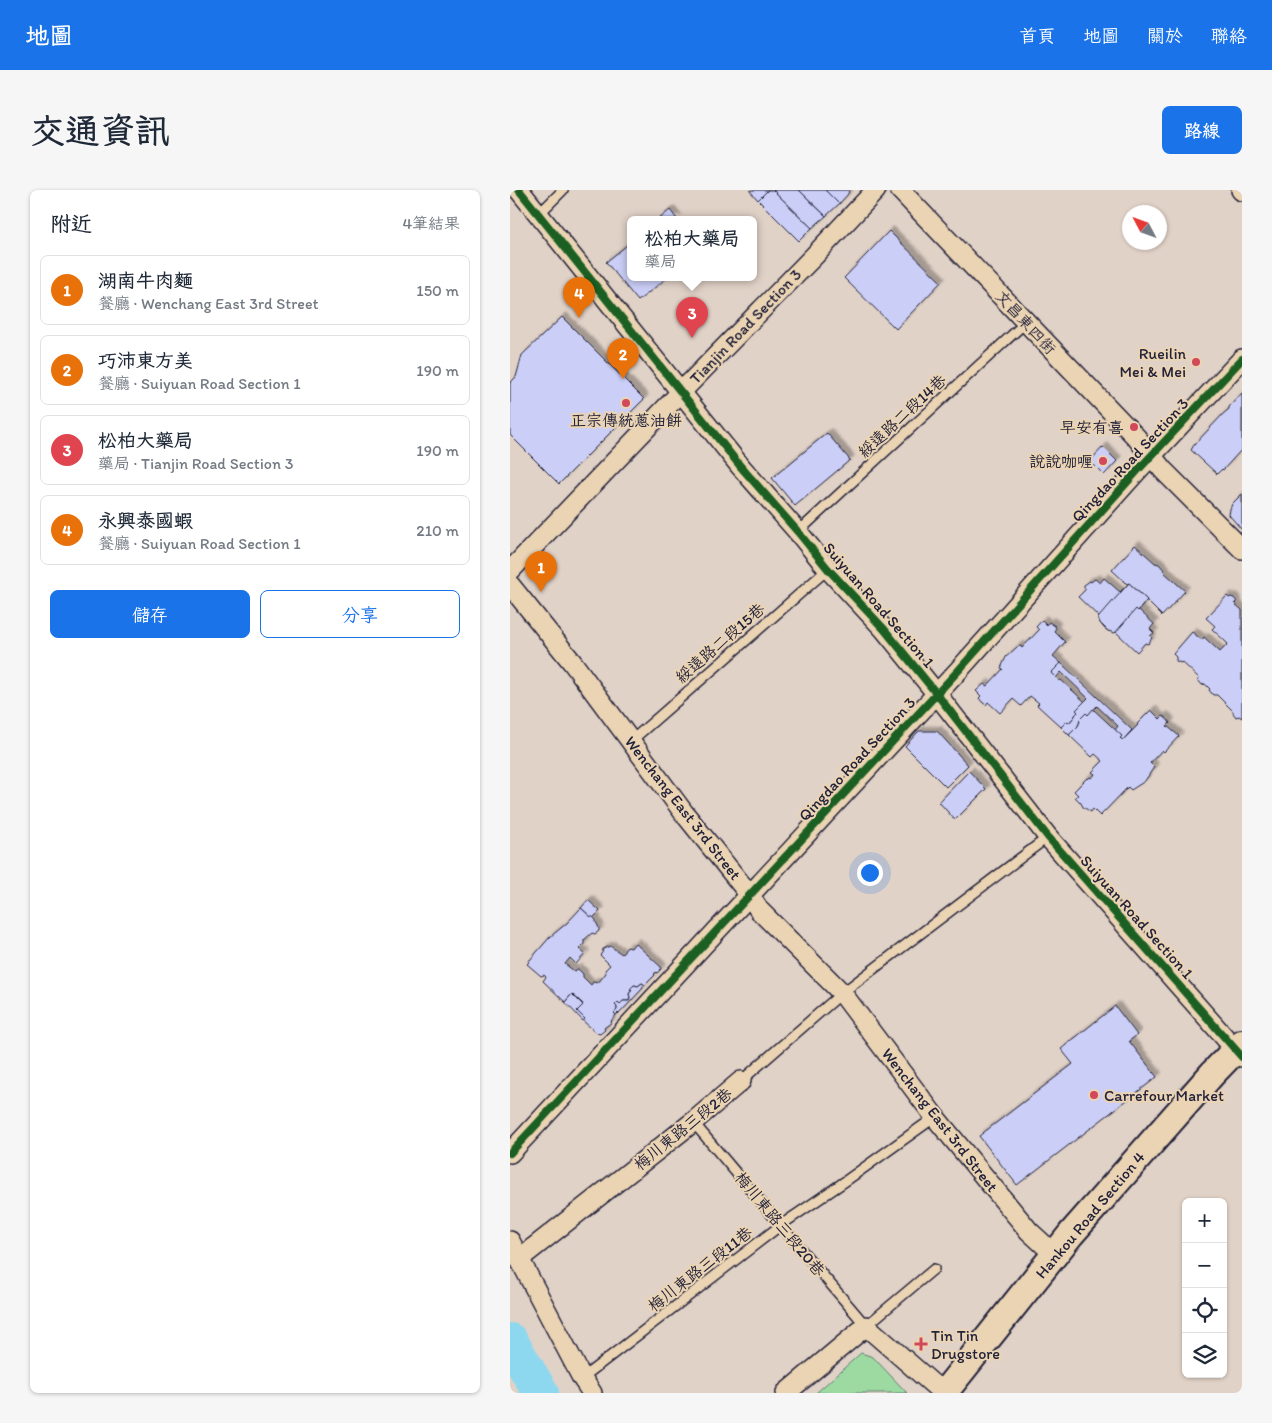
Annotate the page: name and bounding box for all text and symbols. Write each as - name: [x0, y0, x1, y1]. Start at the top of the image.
- text: 地圖: [25, 21, 73, 50]
- text: 首頁: [1019, 25, 1055, 47]
- text: 地圖: [1083, 25, 1119, 47]
- text: 關於: [1147, 25, 1183, 47]
- text: 聯絡: [1211, 25, 1247, 47]
- button: 路線: [1162, 106, 1242, 154]
- text: 交通資訊: [30, 110, 170, 152]
- north arrow: [1122, 205, 1167, 250]
- text: 附近: [50, 211, 92, 236]
- text: 4筆結果: [402, 214, 460, 233]
- popup: [627, 216, 757, 281]
- text: 松柏大藥局: [644, 227, 740, 250]
- text: 藥局: [644, 252, 677, 271]
- street label: Tianjin Road Section 3: [685, 264, 805, 388]
- text: 湖南牛肉麵: [98, 269, 193, 292]
- pin: 4: [563, 277, 595, 318]
- text: 1: [63, 281, 71, 300]
- text: 150 m: [416, 281, 459, 300]
- street label: 文昌東四街: [992, 286, 1060, 358]
- text: 餐廳 · Wenchang East 3rd Street: [98, 294, 319, 313]
- pin: 3: [676, 297, 708, 338]
- pin: 2: [607, 338, 639, 379]
- place label: Rueilin Mei & Mei: [1119, 344, 1186, 381]
- text: 巧沛東方美: [98, 349, 193, 372]
- marker: Rueilin Mei & Mei: [1190, 356, 1202, 368]
- text: 2: [63, 361, 71, 380]
- text: 190 m: [416, 361, 459, 380]
- street label: 綏遠路二段14巷: [854, 371, 950, 461]
- text: 餐廳 · Suiyuan Road Section 1: [98, 374, 301, 393]
- street label: Qingdao Road Section 3: [1068, 394, 1193, 526]
- marker: 正宗傳統蔥油餅: [620, 397, 632, 409]
- place label: 正宗傳統蔥油餅: [570, 411, 682, 430]
- place label: 早安有喜: [1060, 418, 1124, 437]
- marker: 早安有喜: [1128, 421, 1140, 433]
- text: 松柏大藥局: [98, 429, 193, 452]
- text: 3: [63, 441, 71, 460]
- text: 190 m: [416, 441, 459, 460]
- place label: 說說咖喱: [1029, 452, 1093, 471]
- text: 藥局 · Tianjin Road Section 3: [98, 454, 293, 473]
- marker: 說說咖喱: [1097, 455, 1109, 467]
- text: 永興泰國蝦: [98, 509, 193, 532]
- text: 4: [62, 521, 72, 540]
- text: 210 m: [416, 521, 459, 540]
- text: 餐廳 · Suiyuan Road Section 1: [98, 534, 301, 553]
- street label: Suiyuan Road Section 1: [819, 539, 939, 672]
- pin: 1: [525, 551, 557, 592]
- button: 儲存: [50, 590, 250, 638]
- button: 分享: [260, 590, 460, 638]
- street label: 綏遠路二段15巷: [672, 599, 768, 687]
- street label: Qingdao Road Section 3: [795, 693, 920, 825]
- street label: Wenchang East 3rd Street: [621, 732, 745, 884]
- street label: Suiyuan Road Section 1: [1077, 851, 1198, 983]
- your location: [857, 860, 883, 886]
- street label: Wenchang East 3rd Street: [878, 1044, 1002, 1196]
- street label: 梅川東路三段2巷: [630, 1084, 736, 1174]
- place label: Carrefour Market: [1104, 1086, 1224, 1105]
- marker: Carrefour Market: [1088, 1089, 1100, 1101]
- street label: Hankou Road Section 4: [1031, 1147, 1149, 1282]
- street label: 梅川東路三段20巷: [731, 1168, 829, 1280]
- map controls: [1182, 1198, 1227, 1378]
- button: +: [1182, 1198, 1227, 1243]
- street label: 梅川東路三段11巷: [644, 1222, 756, 1316]
- button: −: [1182, 1243, 1227, 1288]
- button: locate: [1182, 1288, 1227, 1333]
- place label: Tin Tin Drugstore: [931, 1326, 1000, 1363]
- button: layers: [1182, 1333, 1227, 1378]
- marker: Tin Tin Drugstore: [915, 1338, 927, 1350]

